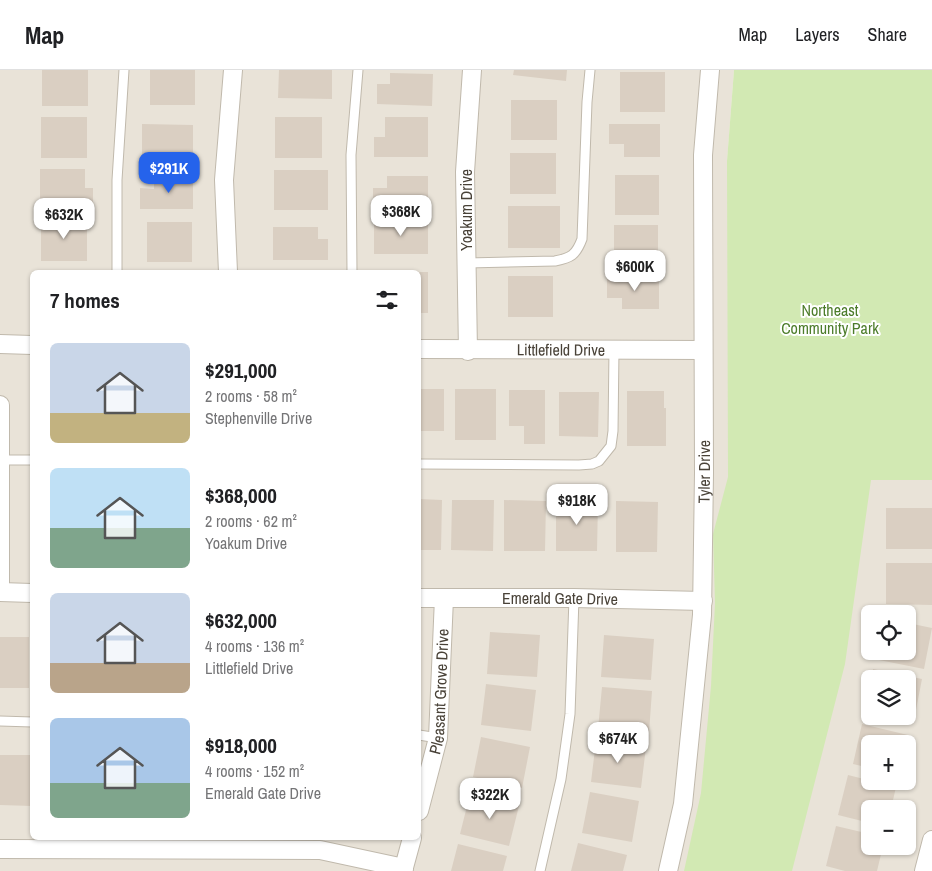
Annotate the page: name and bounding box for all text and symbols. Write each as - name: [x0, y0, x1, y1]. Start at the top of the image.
- text: Map: [25, 19, 64, 51]
- text: Map: [739, 22, 767, 47]
- text: Layers: [795, 22, 840, 47]
- text: Share: [868, 22, 907, 47]
- pin: $291K: [134, 152, 204, 194]
- text: $291K: [150, 157, 188, 179]
- street label: Yoakum Drive: [455, 169, 477, 251]
- pin: $368K: [366, 194, 436, 237]
- pin: $632K: [29, 198, 99, 240]
- text: $368K: [382, 200, 420, 222]
- text: $632K: [45, 203, 83, 225]
- pin: $600K: [600, 250, 670, 292]
- text: $600K: [616, 255, 654, 277]
- text: 7 homes: [50, 286, 120, 315]
- icon: filters: [373, 286, 401, 314]
- park label: Northeast Community Park: [781, 299, 879, 339]
- street label: Littlefield Drive: [517, 338, 605, 361]
- text: $291,000: [205, 356, 277, 385]
- icon: home: [90, 363, 150, 423]
- text: 2 rooms · 58 m²: [205, 385, 297, 407]
- text: Stephenville Drive: [205, 407, 312, 429]
- street label: Tyler Drive: [693, 440, 715, 504]
- text: $368,000: [205, 481, 277, 510]
- pin: $918K: [542, 484, 612, 526]
- icon: home: [90, 488, 150, 548]
- text: $918K: [558, 489, 596, 511]
- text: 2 rooms · 62 m²: [205, 510, 297, 532]
- text: Yoakum Drive: [205, 532, 287, 554]
- street label: Emerald Gate Drive: [502, 587, 618, 610]
- map controls: [861, 605, 916, 855]
- button: locate: [861, 605, 916, 660]
- text: $632,000: [205, 606, 277, 635]
- icon: home: [90, 613, 150, 673]
- street label: Pleasant Grove Drive: [423, 628, 454, 756]
- text: 4 rooms · 136 m²: [205, 635, 304, 657]
- text: Littlefield Drive: [205, 657, 293, 679]
- button: layers: [861, 670, 916, 725]
- pin: $674K: [583, 722, 653, 764]
- text: $674K: [599, 727, 637, 749]
- text: $918,000: [205, 731, 277, 760]
- button: +: [861, 735, 916, 790]
- icon: home: [90, 738, 150, 798]
- text: 4 rooms · 152 m²: [205, 760, 304, 782]
- pin: $322K: [455, 778, 525, 820]
- text: Emerald Gate Drive: [205, 782, 321, 804]
- text: $322K: [471, 783, 509, 805]
- button: −: [861, 800, 916, 855]

